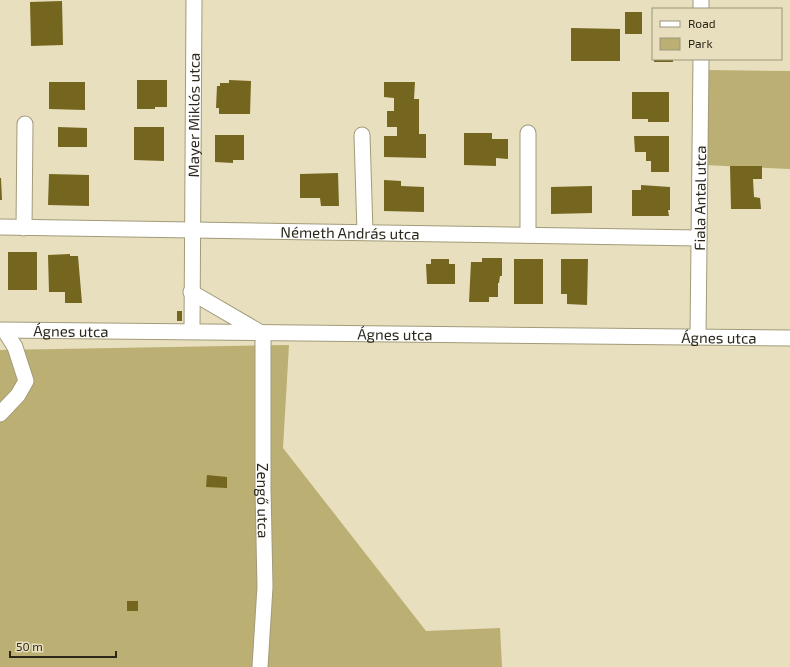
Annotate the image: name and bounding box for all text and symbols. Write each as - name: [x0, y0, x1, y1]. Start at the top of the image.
- legend: [652, 8, 782, 60]
- text: Road: [688, 16, 716, 30]
- text: Park: [688, 36, 713, 50]
- street label: Mayer Miklós utca: [184, 53, 203, 177]
- street label: Fiala Antal utca: [690, 145, 709, 251]
- street label: Németh András utca: [280, 222, 420, 243]
- street label: Ágnes utca: [33, 321, 109, 340]
- street label: Ágnes utca: [357, 325, 433, 343]
- street label: Ágnes utca: [681, 328, 757, 347]
- street label: Zengő utca: [254, 463, 273, 538]
- scale bar: [10, 633, 116, 659]
- text: 50 m: [16, 639, 43, 653]

